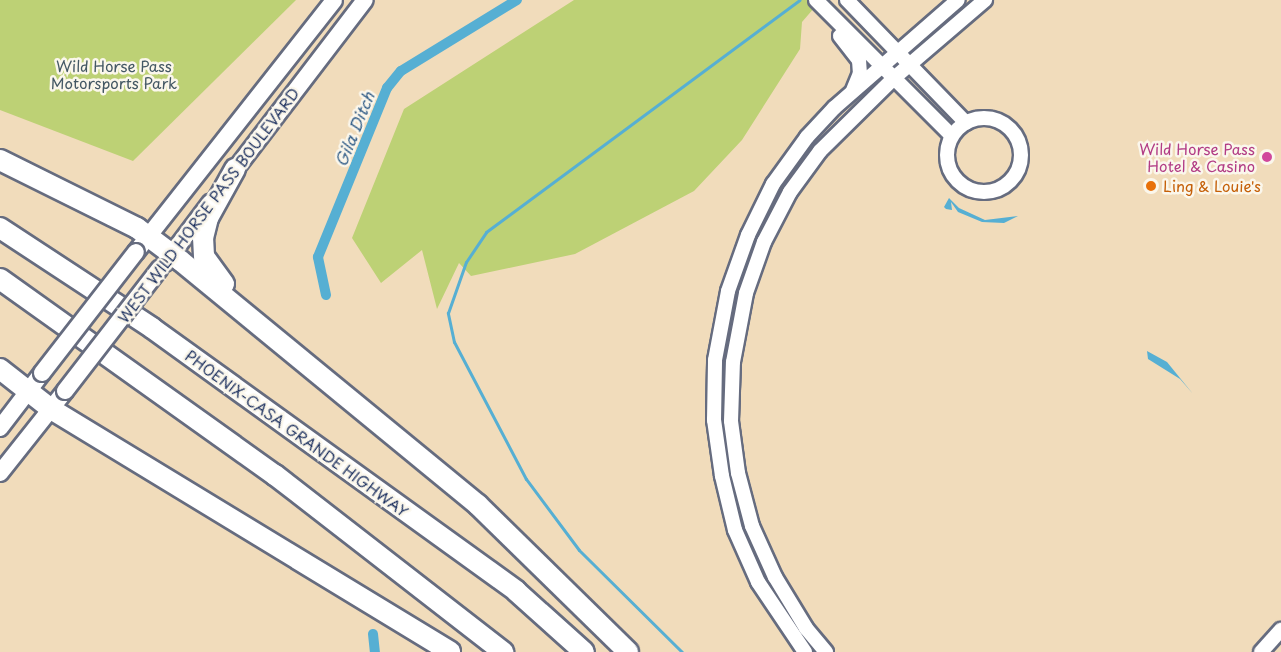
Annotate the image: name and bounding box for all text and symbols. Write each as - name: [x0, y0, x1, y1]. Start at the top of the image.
- park label: Wild Horse Pass Motorsports Park: [51, 56, 177, 91]
- street label: WEST WILD HORSE PASS BOULEVARD: [113, 83, 303, 327]
- water label: Gila Ditch: [330, 89, 378, 169]
- place label: Wild Horse Pass Hotel & Casino: [1139, 139, 1255, 174]
- marker: Wild Horse Pass Hotel & Casino: [1260, 150, 1274, 164]
- place label: Ling & Louie's: [1163, 177, 1262, 195]
- marker: Ling & Louie's: [1144, 179, 1158, 193]
- street label: PHOENIX-CASA GRANDE HIGHWAY: [182, 346, 412, 520]

